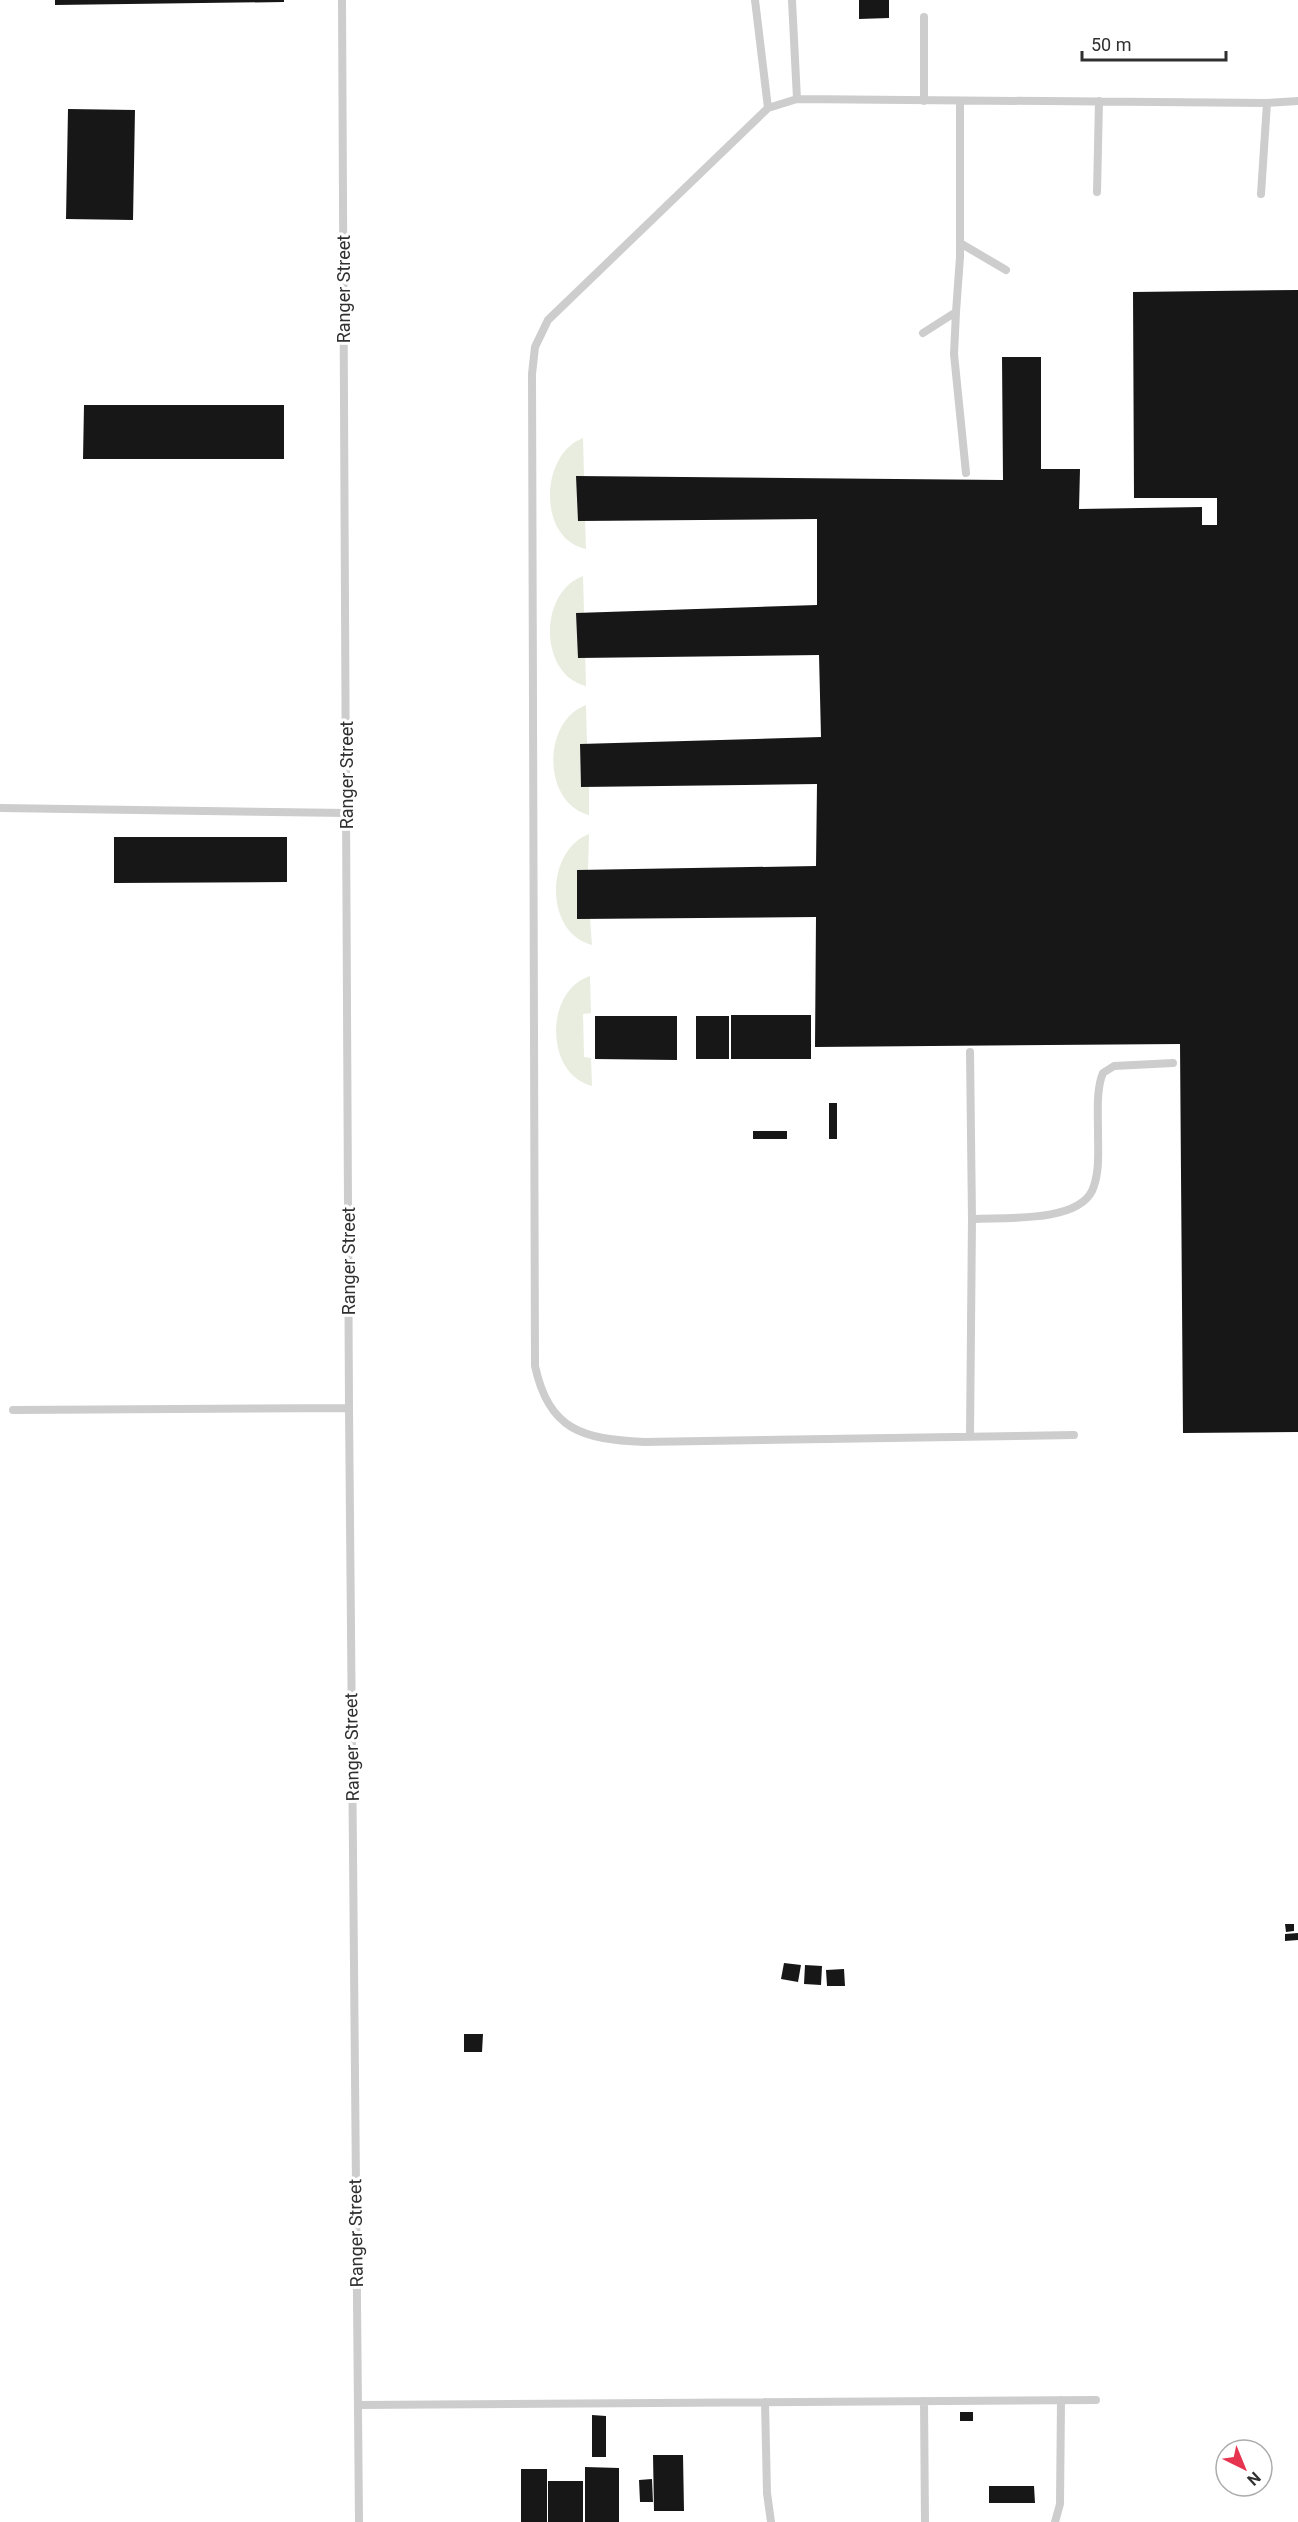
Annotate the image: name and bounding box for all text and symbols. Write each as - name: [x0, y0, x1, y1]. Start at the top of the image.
- scale bar: [1082, 24, 1226, 62]
- text: 50 m: [1091, 34, 1131, 55]
- street label: Ranger Street: [333, 235, 354, 343]
- street label: Ranger Street: [336, 721, 357, 829]
- street label: Ranger Street: [338, 1207, 359, 1315]
- street label: Ranger Street: [340, 1692, 363, 1801]
- street label: Ranger Street: [344, 2178, 367, 2287]
- north arrow: [1214, 2438, 1274, 2498]
- text: N: [1243, 2468, 1264, 2489]

